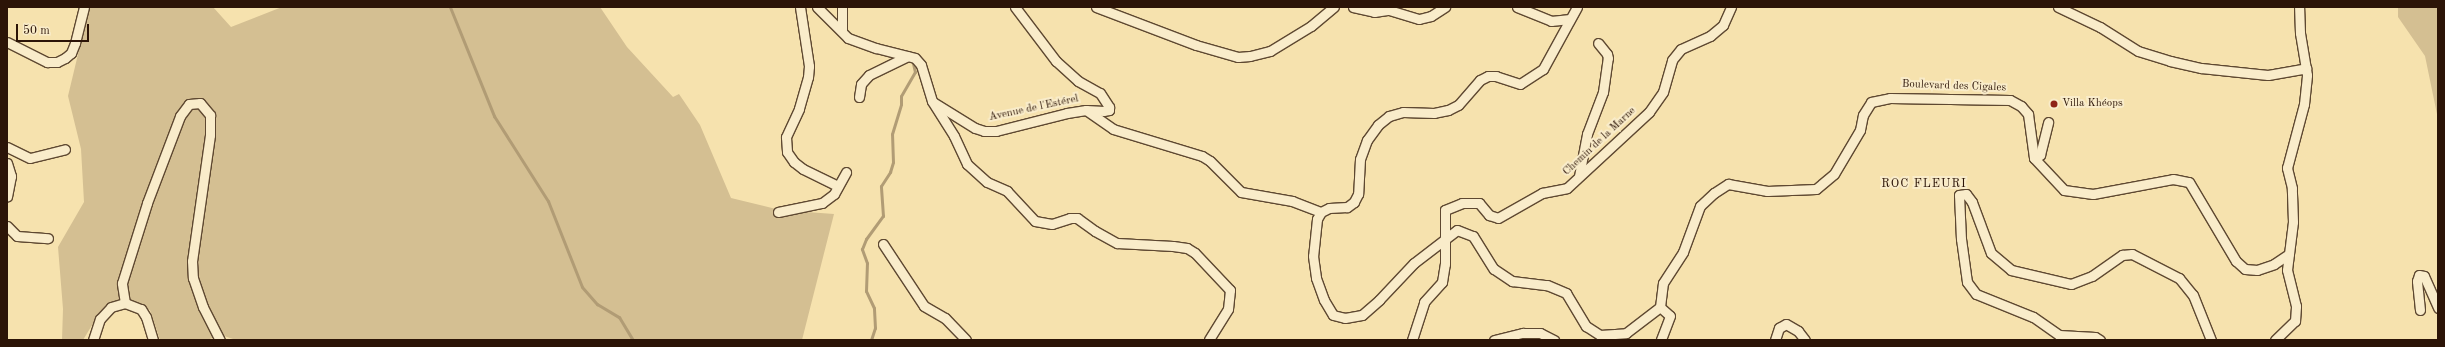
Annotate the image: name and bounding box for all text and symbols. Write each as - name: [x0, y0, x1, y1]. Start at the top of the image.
- scale bar: [18, 16, 91, 42]
- text: 50 m: [23, 25, 50, 37]
- street label: Boulevard des Cigales: [1902, 79, 2006, 95]
- street label: Avenue de l'Estérel: [988, 93, 1080, 125]
- place label: Villa Khéops: [2062, 97, 2123, 111]
- marker: Villa Khéops: [2049, 99, 2059, 109]
- street label: Chemin de la Marne: [1561, 105, 1639, 179]
- district label: ROC FLEURI: [1881, 178, 1967, 192]

